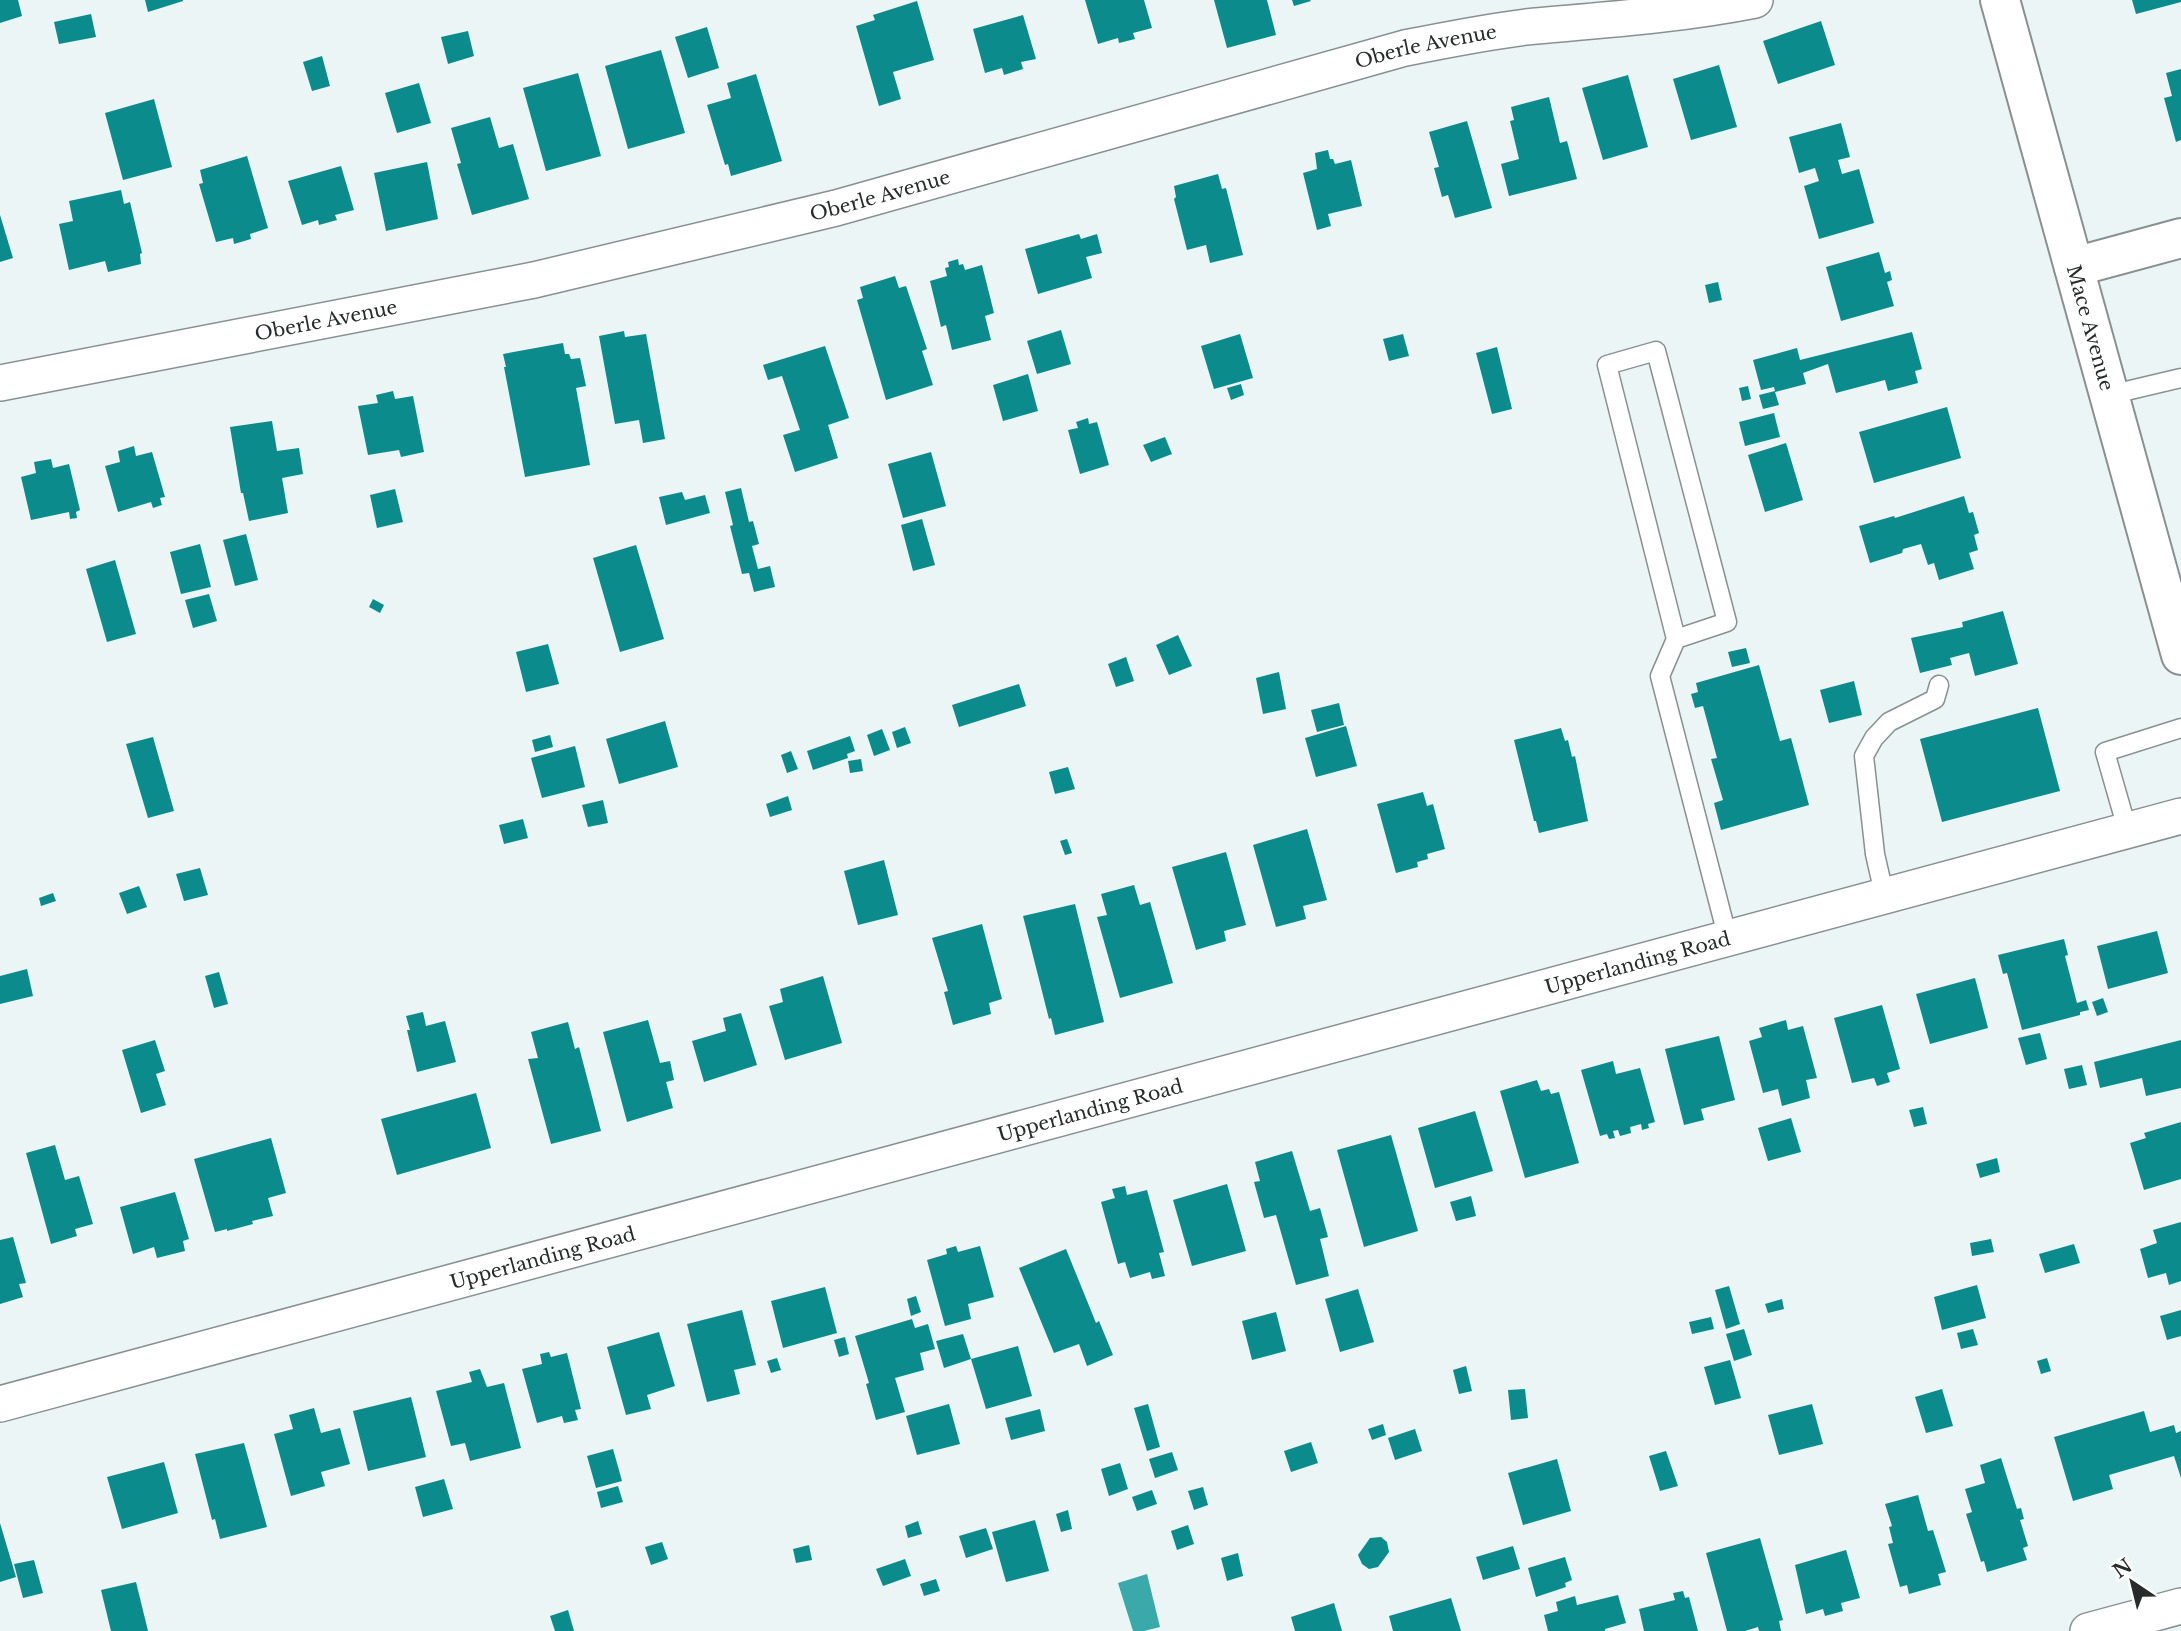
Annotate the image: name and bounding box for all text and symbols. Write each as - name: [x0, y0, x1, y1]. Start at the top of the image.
- street label: Oberle Avenue: [1352, 20, 1498, 74]
- street label: Oberle Avenue: [808, 165, 953, 226]
- street label: Mace Avenue: [2062, 262, 2118, 393]
- street label: Oberle Avenue: [253, 296, 399, 346]
- street label: Upperlanding Road: [1542, 927, 1733, 999]
- street label: Upperlanding Road: [995, 1075, 1186, 1147]
- street label: Upperlanding Road: [448, 1222, 638, 1294]
- north arrow: [2097, 1547, 2167, 1617]
- text: N: [2109, 1554, 2137, 1583]

